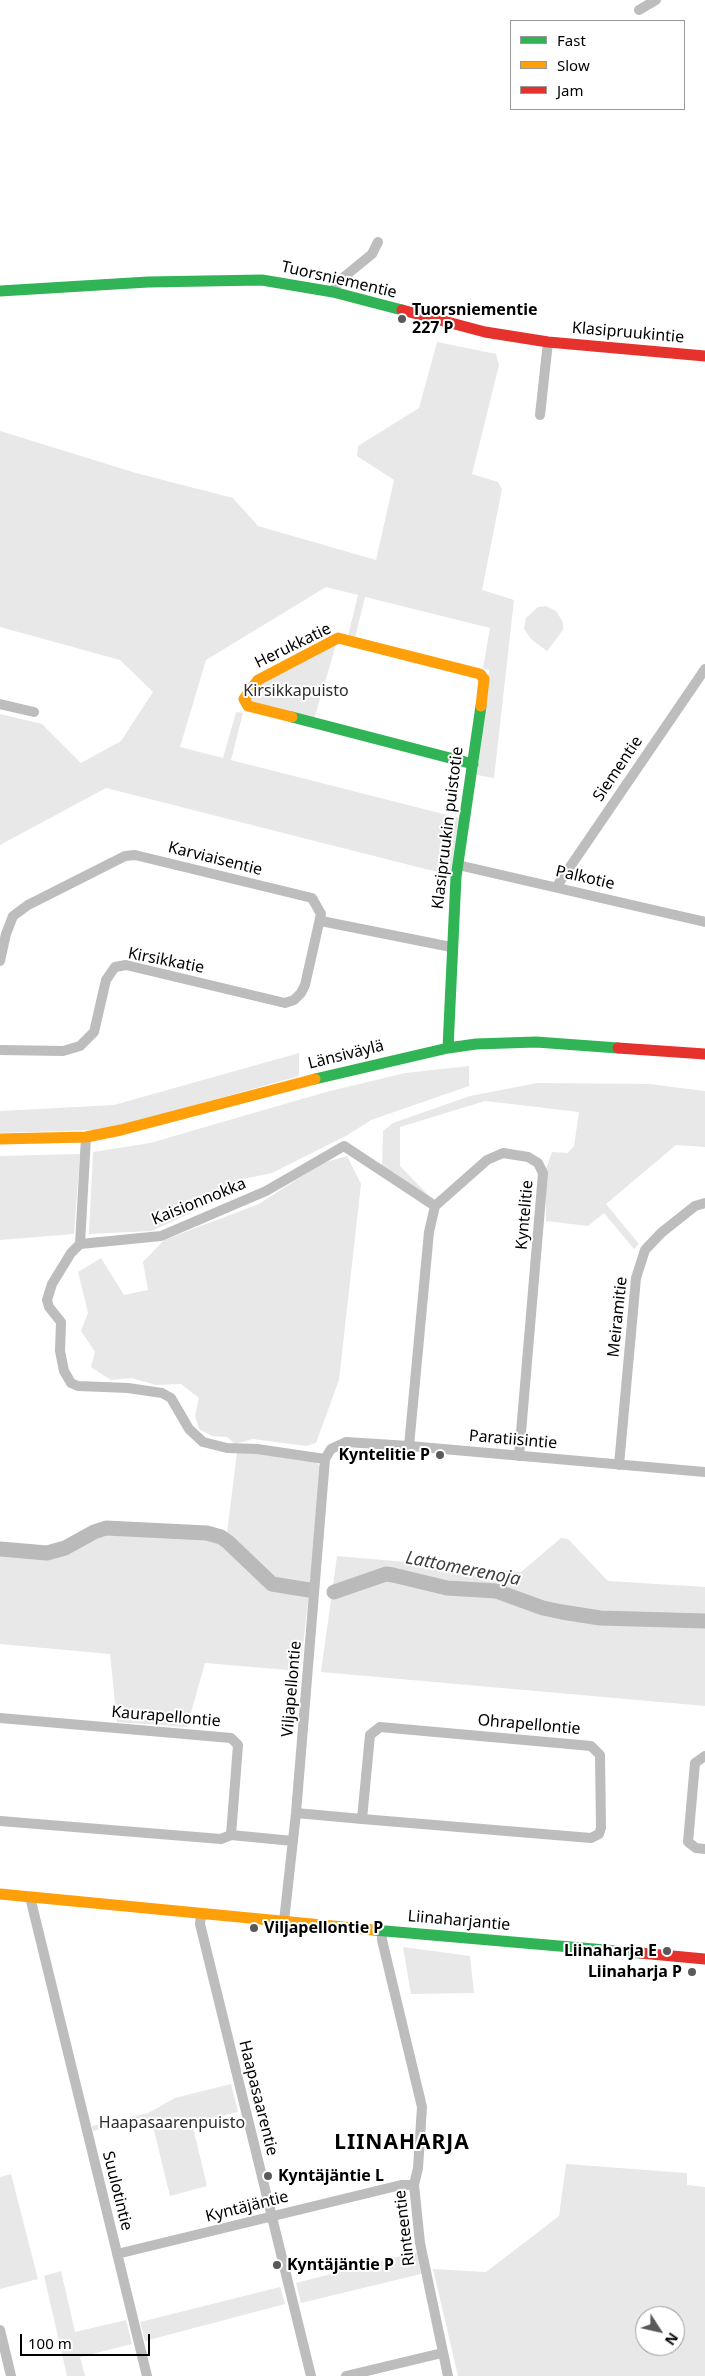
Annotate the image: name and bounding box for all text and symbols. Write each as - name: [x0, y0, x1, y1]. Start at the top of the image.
- legend: [510, 20, 685, 110]
- text: Fast: [557, 30, 586, 50]
- text: Slow: [557, 55, 590, 75]
- text: Jam: [557, 80, 584, 100]
- street label: Tuorsniementie: [279, 257, 399, 303]
- place label: Tuorsniementie 227 P: [412, 300, 538, 338]
- marker: Tuorsniementie 227 P: [396, 313, 408, 325]
- street label: Klasipruukintie: [571, 319, 685, 347]
- street label: Herukkatie: [252, 619, 334, 673]
- park label: Kirsikkapuisto: [243, 681, 349, 701]
- street label: Siementie: [589, 733, 647, 805]
- street label: Klasipruukin puistotie: [428, 746, 468, 910]
- street label: Karviaisentie: [166, 838, 264, 880]
- street label: Palkotie: [554, 862, 616, 894]
- street label: Kirsikkatie: [126, 944, 206, 978]
- street label: Länsiväylä: [306, 1036, 386, 1074]
- street label: Kaisionnokka: [149, 1174, 249, 1230]
- street label: Kyntelitie: [512, 1179, 538, 1251]
- street label: Meiramitie: [604, 1276, 632, 1358]
- street label: Paratiisintie: [468, 1427, 558, 1453]
- place label: Kyntelitie P: [338, 1445, 430, 1465]
- marker: Kyntelitie P: [434, 1449, 446, 1461]
- water label: Lattomerenoja: [404, 1547, 522, 1591]
- street label: Viljapellontie: [278, 1640, 306, 1738]
- street label: Kaurapellontie: [111, 1703, 221, 1731]
- street label: Ohrapellontie: [477, 1711, 581, 1739]
- street label: Liinaharjantie: [407, 1907, 511, 1935]
- place label: Viljapellontie P: [264, 1918, 383, 1938]
- marker: Viljapellontie P: [248, 1922, 260, 1934]
- place label: Liinaharja E: [564, 1941, 657, 1961]
- marker: Liinaharja E: [661, 1945, 673, 1957]
- place label: Liinaharja P: [588, 1962, 682, 1982]
- marker: Liinaharja P: [686, 1966, 698, 1978]
- street label: Haapasaarentie: [234, 2038, 282, 2158]
- park label: Haapasaarenpuisto: [99, 2113, 245, 2133]
- district label: LIINAHARJA: [333, 2130, 471, 2156]
- street label: Suulotintie: [98, 2149, 136, 2233]
- place label: Kyntäjäntie L: [278, 2166, 384, 2186]
- marker: Kyntäjäntie L: [262, 2170, 274, 2182]
- street label: Kyntäjäntie: [204, 2187, 290, 2227]
- street label: Rinteentie: [391, 2189, 419, 2267]
- place label: Kyntäjäntie P: [287, 2255, 394, 2275]
- marker: Kyntäjäntie P: [271, 2259, 283, 2271]
- north arrow: [635, 2306, 685, 2356]
- scale bar: [22, 2324, 152, 2356]
- text: N: [661, 2329, 683, 2349]
- text: 100 m: [28, 2333, 72, 2353]

